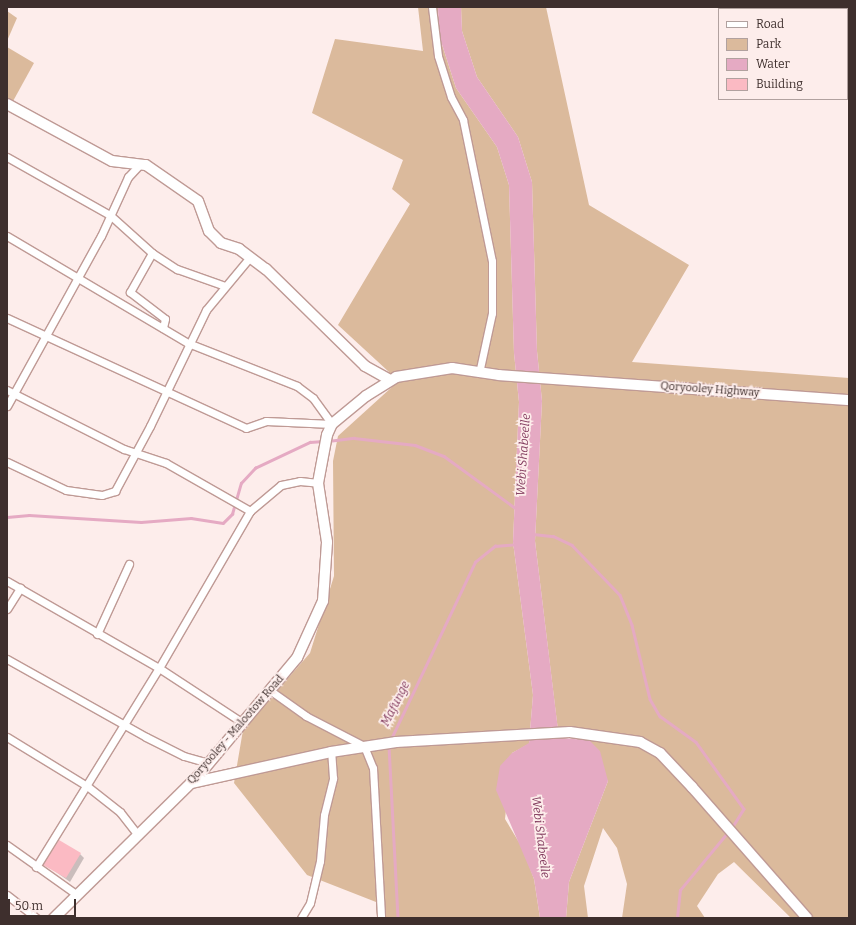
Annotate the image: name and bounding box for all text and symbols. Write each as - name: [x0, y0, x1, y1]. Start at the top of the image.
- legend: [718, 8, 848, 100]
- text: Road: [756, 17, 784, 31]
- text: Park: [756, 37, 781, 51]
- text: Water: [756, 57, 790, 71]
- text: Building: [756, 77, 803, 91]
- street label: Qoryooley Highway: [660, 380, 760, 400]
- water label: Webi Shabeelle: [514, 413, 534, 497]
- street label: Qoryooley - Malootow Road: [185, 673, 287, 787]
- water label: Mafunge: [379, 679, 413, 729]
- water label: Webi Shabeelle: [528, 795, 552, 879]
- scale bar: [10, 891, 78, 917]
- text: 50 m: [15, 899, 43, 913]

